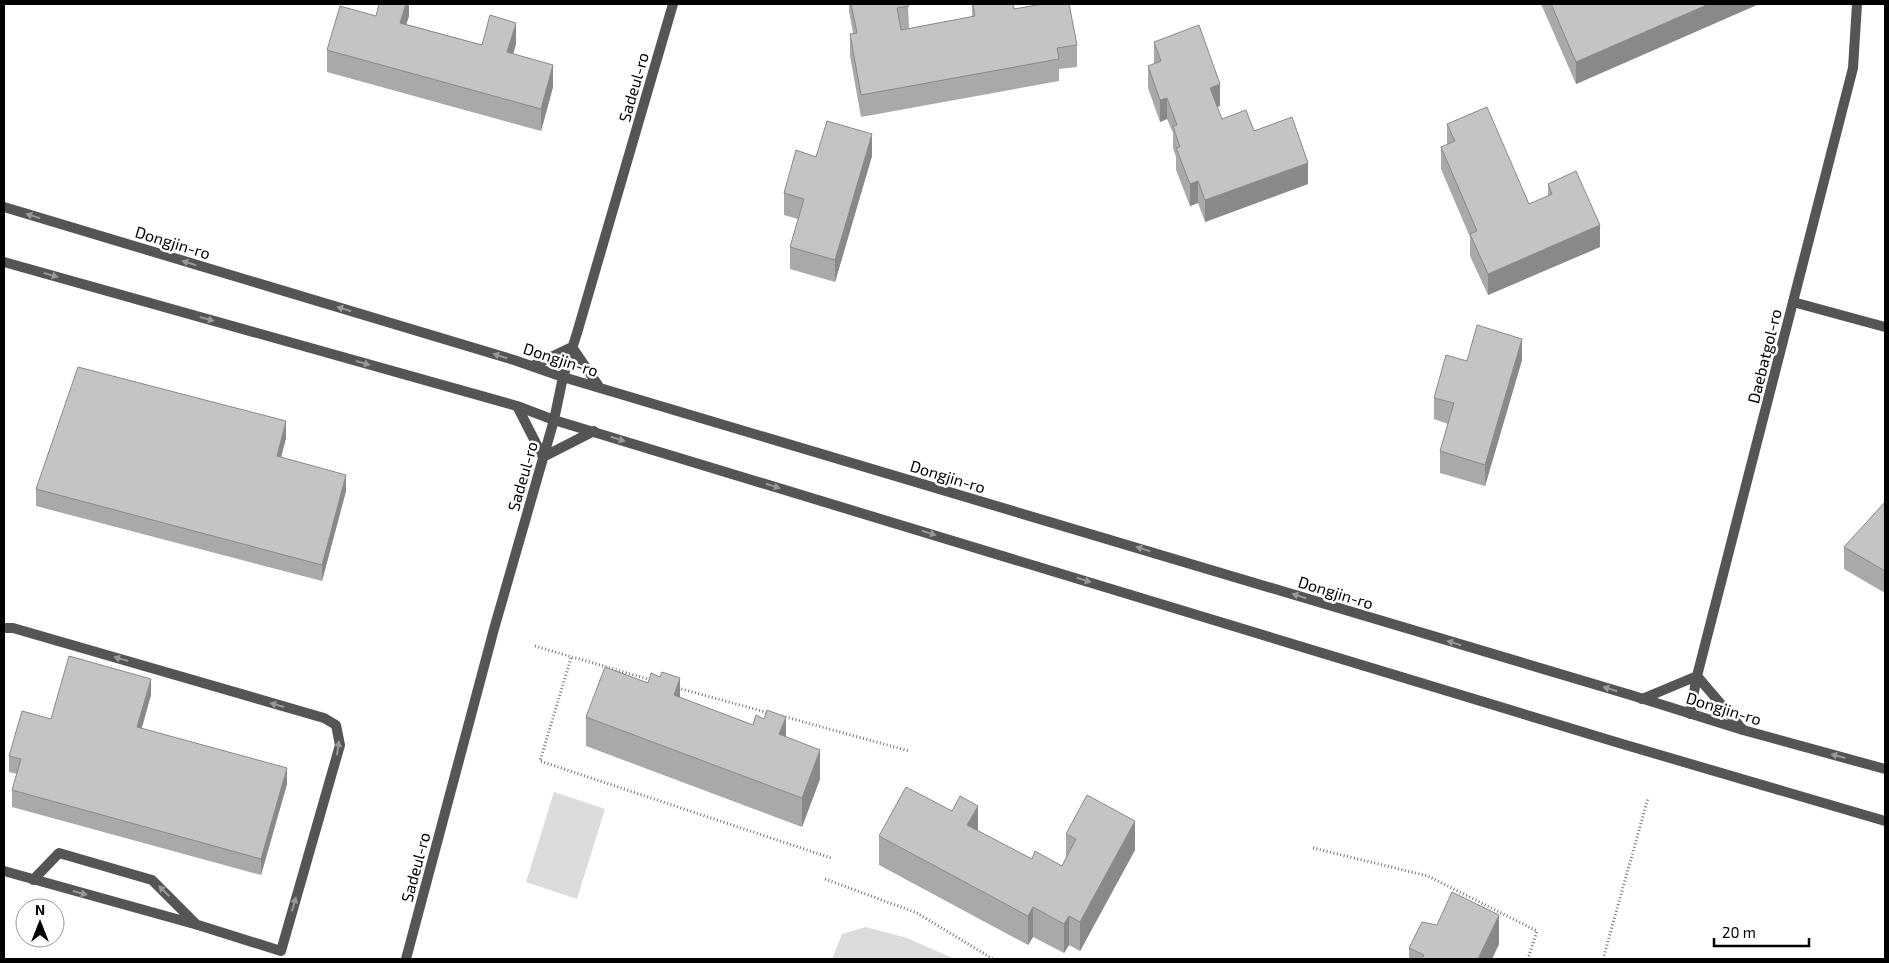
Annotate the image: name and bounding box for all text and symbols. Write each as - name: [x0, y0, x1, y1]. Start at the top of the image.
- street label: Sadeul-ro: [614, 50, 652, 124]
- one-way arrow: [25, 211, 40, 219]
- street label: Dongjin-ro: [133, 222, 213, 263]
- one-way arrow: [181, 258, 196, 266]
- one-way arrow: [43, 271, 58, 279]
- one-way arrow: [337, 305, 352, 313]
- street label: Daebatgol-ro: [1743, 307, 1785, 405]
- one-way arrow: [199, 315, 215, 323]
- street label: Dongjin-ro: [521, 338, 601, 381]
- one-way arrow: [492, 351, 507, 359]
- one-way arrow: [356, 359, 371, 367]
- one-way arrow: [610, 435, 625, 443]
- street label: Sadeul-ro: [503, 439, 541, 513]
- street label: Dongjin-ro: [908, 456, 988, 497]
- one-way arrow: [766, 482, 781, 490]
- one-way arrow: [921, 530, 936, 537]
- one-way arrow: [1135, 545, 1150, 553]
- street label: Dongjin-ro: [1296, 572, 1376, 613]
- one-way arrow: [1077, 577, 1092, 585]
- one-way arrow: [1291, 592, 1306, 600]
- one-way arrow: [1447, 638, 1462, 646]
- one-way arrow: [114, 655, 129, 663]
- one-way arrow: [1603, 685, 1618, 693]
- street label: Dongjin-ro: [1684, 688, 1764, 729]
- one-way arrow: [270, 700, 285, 708]
- one-way arrow: [334, 740, 342, 756]
- one-way arrow: [1831, 752, 1846, 760]
- street label: Sadeul-ro: [397, 830, 433, 904]
- one-way arrow: [158, 885, 170, 897]
- one-way arrow: [72, 889, 87, 897]
- one-way arrow: [291, 897, 299, 912]
- north arrow: [15, 898, 65, 948]
- text: N: [35, 901, 45, 918]
- scale bar: [1714, 916, 1809, 948]
- text: 20 m: [1722, 923, 1756, 941]

